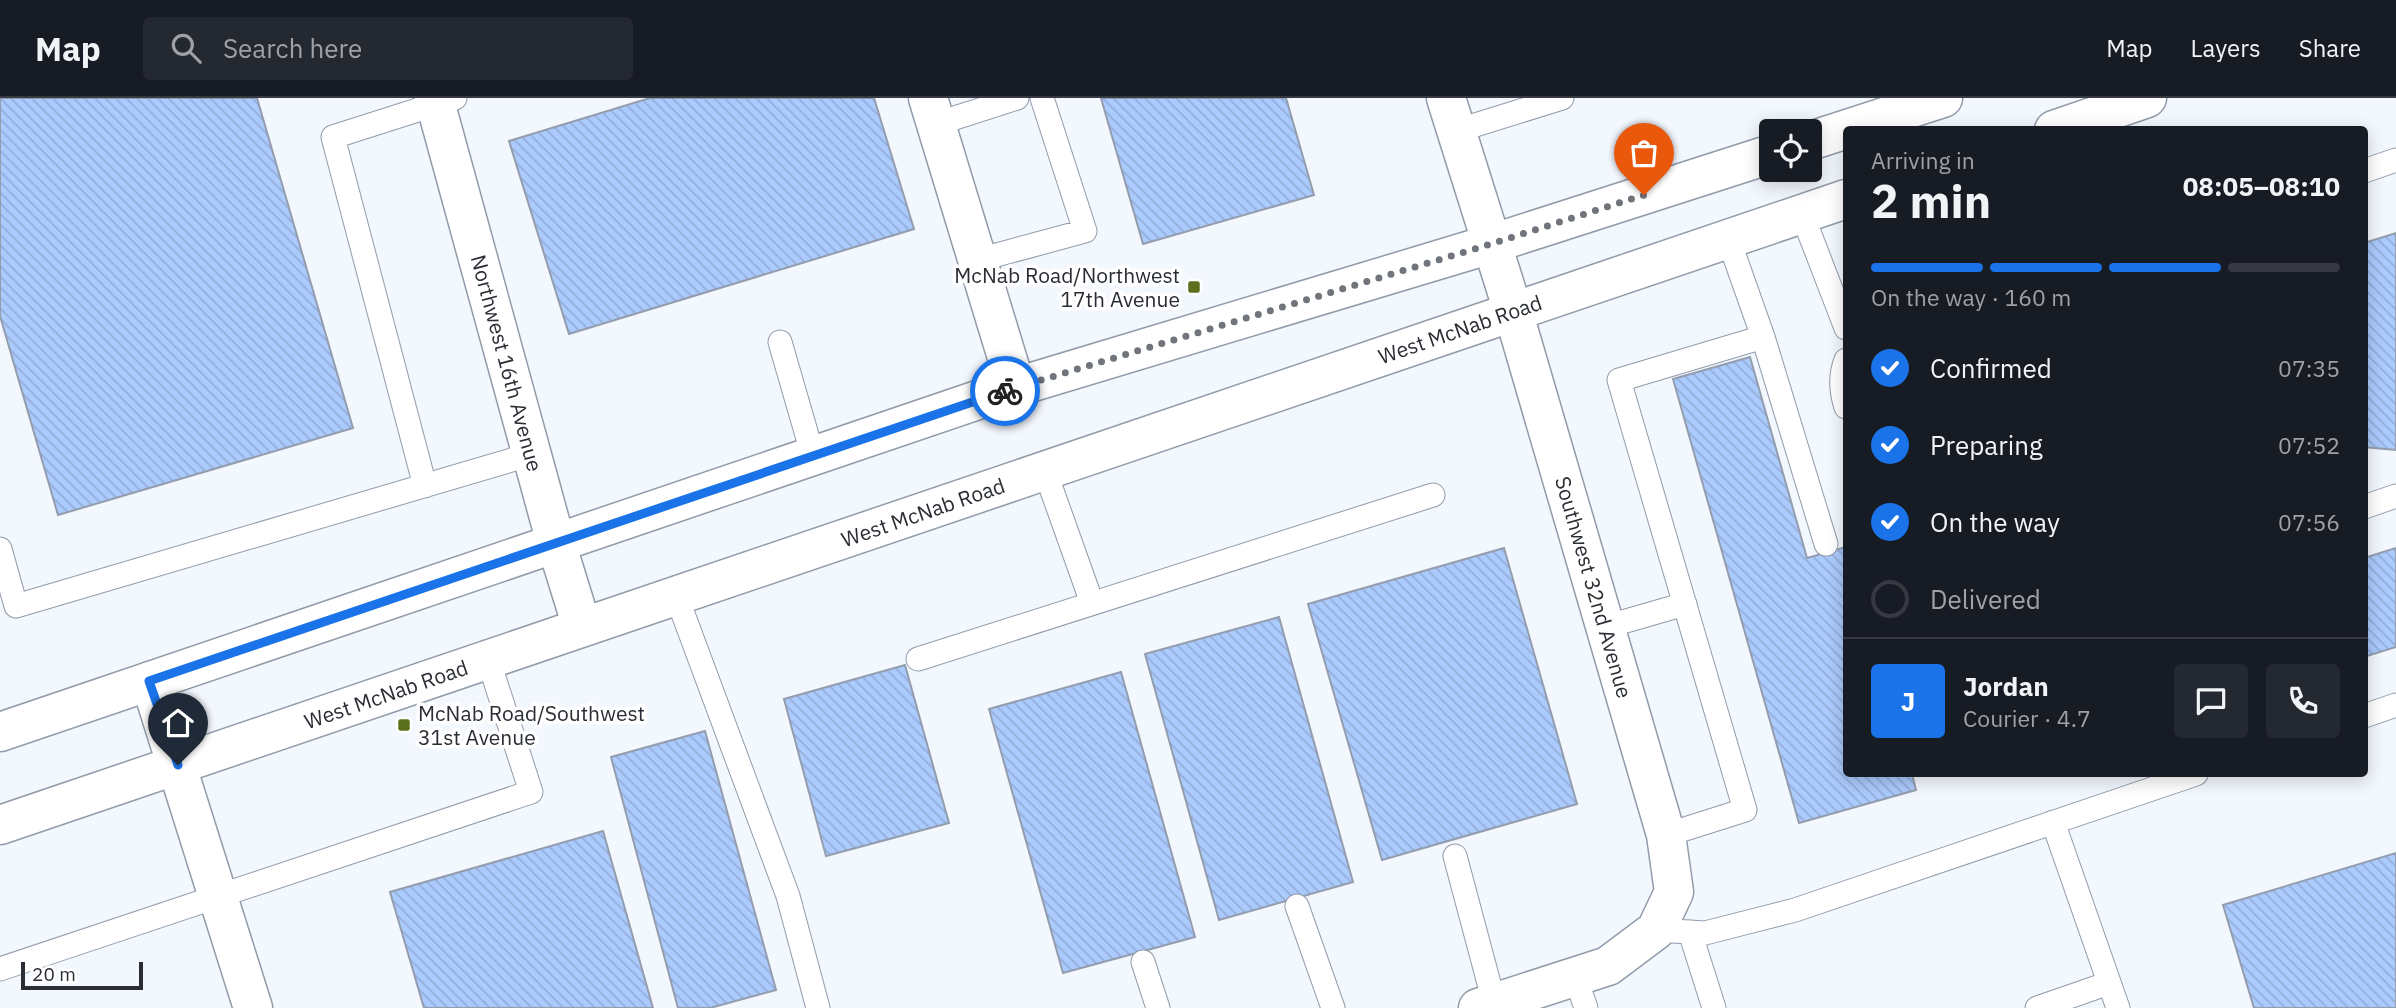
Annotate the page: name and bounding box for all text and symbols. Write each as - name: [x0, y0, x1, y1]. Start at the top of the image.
- search box: [143, 17, 633, 80]
- text: Map: [35, 27, 101, 70]
- icon: search: [167, 29, 205, 67]
- text: Search here: [223, 31, 362, 65]
- text: Map: [2106, 32, 2153, 64]
- text: Layers: [2191, 32, 2261, 64]
- text: Share: [2299, 32, 2361, 64]
- map controls: [1759, 119, 1822, 182]
- button: locate: [1759, 119, 1822, 182]
- pin: [1614, 123, 1674, 195]
- icon: bag: [1625, 134, 1663, 172]
- text: Arriving in: [1871, 145, 1975, 175]
- text: 08:05–08:10: [2183, 169, 2340, 203]
- text: 2 min: [1871, 171, 1991, 231]
- street label: Northwest 16th Avenue: [465, 252, 549, 474]
- place label: McNab Road/Northwest 17th Avenue: [954, 261, 1180, 313]
- marker: McNab Road/Northwest 17th Avenue: [1186, 279, 1202, 295]
- text: On the way · 160 m: [1871, 282, 2071, 312]
- street label: West McNab Road: [1374, 288, 1546, 370]
- icon: check: [1871, 349, 1909, 387]
- text: Confirmed: [1930, 351, 2052, 385]
- text: 07:35: [2278, 353, 2340, 383]
- courier: [970, 356, 1040, 426]
- icon: bike: [986, 372, 1024, 410]
- icon: check: [1871, 426, 1909, 464]
- text: Preparing: [1930, 428, 2043, 462]
- text: 07:52: [2278, 430, 2340, 460]
- street label: West McNab Road: [837, 471, 1009, 553]
- street label: Southwest 32nd Avenue: [1549, 473, 1639, 701]
- icon: check: [1871, 503, 1909, 541]
- text: On the way: [1930, 505, 2060, 539]
- text: 07:56: [2278, 507, 2340, 537]
- text: Delivered: [1930, 582, 2041, 616]
- street label: West McNab Road: [300, 653, 472, 735]
- button: chat: [2174, 664, 2248, 738]
- button: phone: [2266, 664, 2340, 738]
- text: Jordan: [1963, 669, 2049, 703]
- text: J: [1901, 684, 1915, 718]
- pin: [148, 693, 208, 765]
- place label: McNab Road/Southwest 31st Avenue: [418, 699, 645, 751]
- text: Courier · 4.7: [1963, 703, 2091, 733]
- icon: home: [159, 704, 197, 742]
- marker: McNab Road/Southwest 31st Avenue: [396, 717, 412, 733]
- scale bar: [21, 959, 144, 991]
- text: 20 m: [32, 962, 76, 986]

